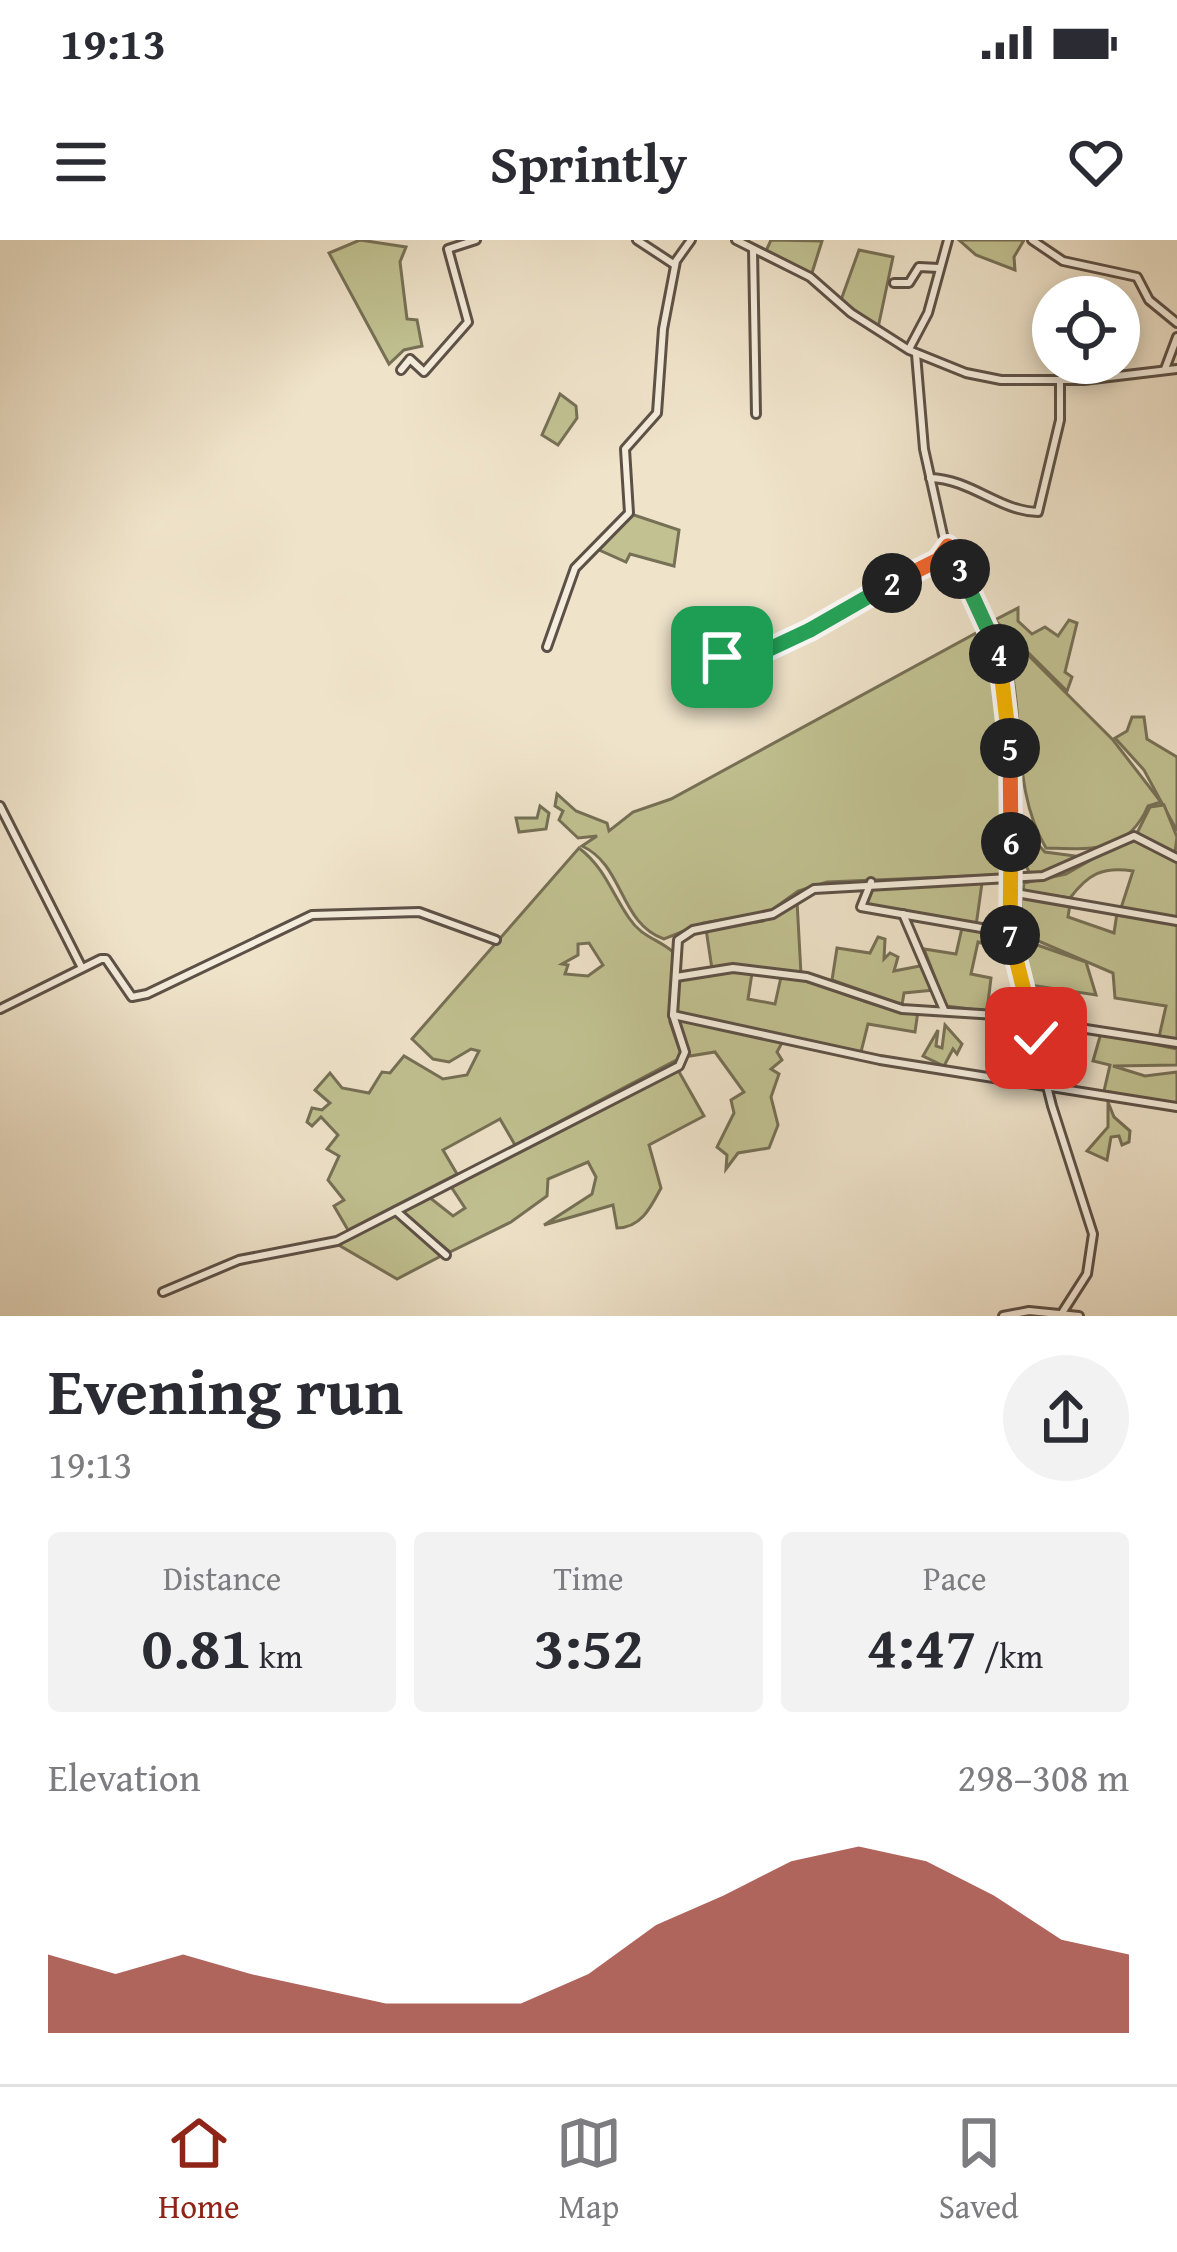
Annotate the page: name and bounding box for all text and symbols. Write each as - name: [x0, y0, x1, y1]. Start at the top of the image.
- text: 19:13: [60, 10, 166, 75]
- text: Sprintly: [490, 123, 687, 202]
- icon: menu: [48, 129, 114, 195]
- icon: heart: [1063, 129, 1129, 195]
- map controls: [1032, 276, 1140, 384]
- button: locate: [1032, 276, 1140, 384]
- pin: 3: [930, 539, 990, 599]
- text: 3: [951, 545, 969, 593]
- pin: 2: [862, 553, 922, 613]
- text: 2: [883, 559, 901, 607]
- pin: [671, 606, 773, 708]
- icon: arrive: [689, 624, 755, 690]
- pin: 4: [969, 624, 1029, 684]
- text: 4: [990, 630, 1008, 678]
- pin: 5: [980, 718, 1040, 778]
- text: 5: [1001, 724, 1019, 772]
- pin: 6: [981, 812, 1041, 872]
- text: 6: [1002, 818, 1020, 866]
- pin: 7: [980, 905, 1040, 965]
- text: 7: [1001, 911, 1019, 959]
- pin: [985, 987, 1087, 1089]
- icon: check: [1003, 1005, 1069, 1071]
- text: Evening run: [48, 1341, 403, 1438]
- button: share: [1003, 1355, 1129, 1481]
- text: 19:13: [48, 1435, 133, 1492]
- text: Distance: [163, 1554, 281, 1602]
- text: Time: [553, 1554, 624, 1602]
- text: Pace: [923, 1554, 987, 1602]
- text: 0.81: [142, 1602, 252, 1690]
- text: 3:52: [533, 1602, 644, 1690]
- text: 4:47: [866, 1602, 977, 1690]
- text: km: [252, 1632, 303, 1680]
- text: /km: [977, 1632, 1043, 1680]
- text: Elevation: [48, 1748, 201, 1805]
- text: 298–308 m: [957, 1748, 1129, 1805]
- tab: Home: [158, 2110, 239, 2230]
- tab: Map: [556, 2110, 622, 2230]
- tab: Saved: [939, 2110, 1019, 2230]

